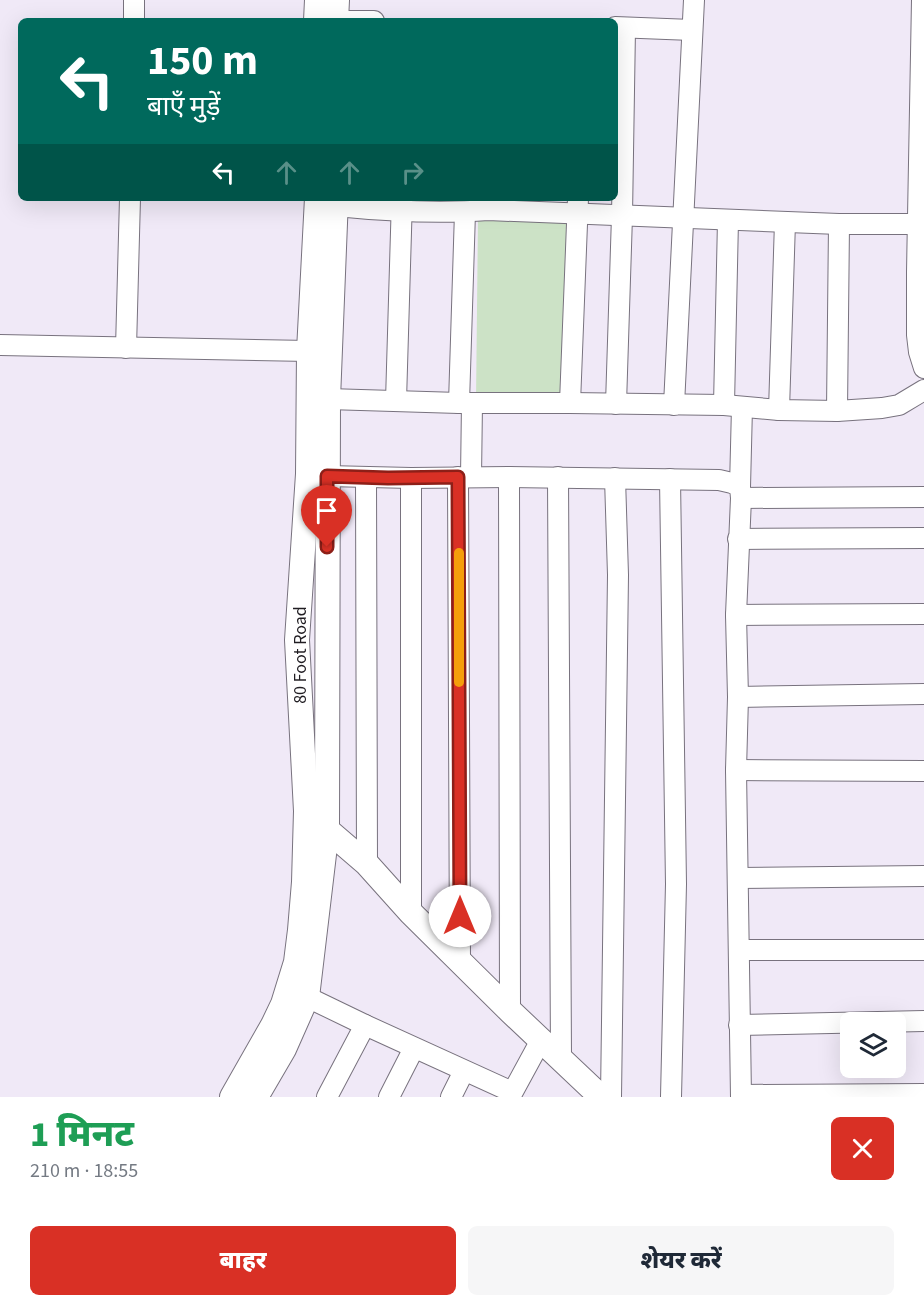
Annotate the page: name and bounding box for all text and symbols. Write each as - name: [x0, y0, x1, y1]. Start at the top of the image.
- text: 150 m: [147, 31, 258, 91]
- icon: left: [48, 42, 126, 120]
- text: बाएँ मुड़ें: [147, 87, 220, 126]
- icon: left: [207, 156, 240, 189]
- icon: ahead: [270, 156, 303, 189]
- icon: ahead: [333, 156, 366, 189]
- icon: right: [396, 156, 429, 189]
- pin: [301, 485, 352, 547]
- icon: arrive: [310, 494, 343, 527]
- street label: 80 Foot Road: [288, 606, 313, 704]
- position arrow: [428, 884, 492, 948]
- map controls: [840, 1012, 906, 1078]
- button: layers: [840, 1012, 906, 1078]
- text: 1 मिनट: [30, 1109, 134, 1160]
- button: close: [831, 1117, 894, 1180]
- text: 210 m · 18:55: [30, 1157, 138, 1185]
- button: बाहर: [30, 1226, 456, 1295]
- button: शेयर करें: [468, 1226, 894, 1295]

